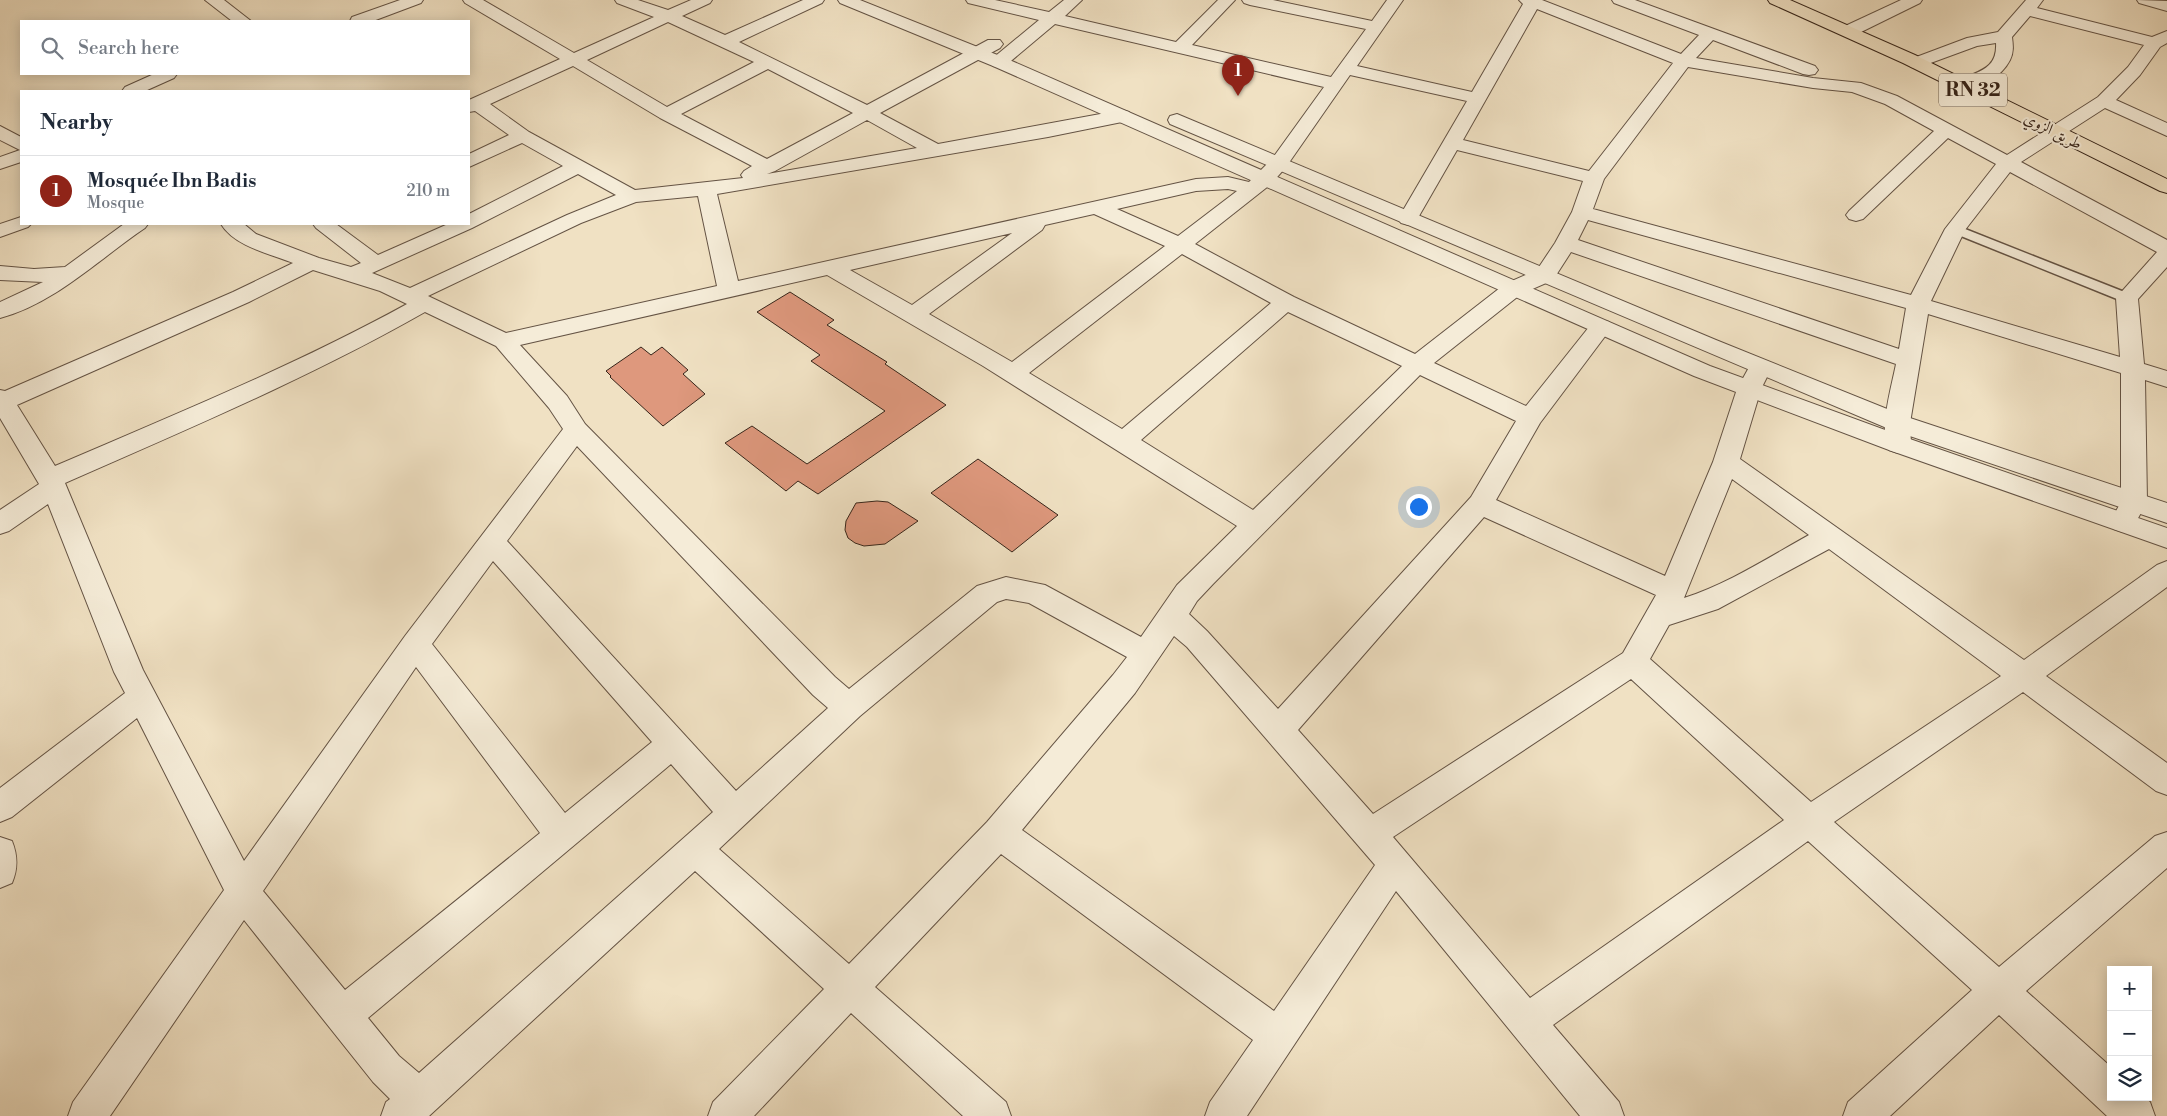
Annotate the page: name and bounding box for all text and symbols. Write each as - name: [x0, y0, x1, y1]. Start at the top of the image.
- search box: [20, 20, 470, 75]
- icon: search: [38, 34, 66, 62]
- text: Search here: [78, 36, 179, 60]
- pin: 1: [1222, 55, 1254, 96]
- road number: RN 32: [1939, 74, 2007, 106]
- street label: طريق الزوي: [2020, 108, 2086, 156]
- text: Nearby: [40, 110, 113, 136]
- text: Mosquée Ibn Badis: [87, 169, 256, 193]
- text: 1: [52, 181, 60, 201]
- text: 210 m: [406, 181, 450, 201]
- text: Mosque: [87, 193, 144, 213]
- your location: [1406, 494, 1432, 520]
- map controls: [2107, 966, 2152, 1101]
- button: +: [2107, 966, 2152, 1011]
- button: −: [2107, 1011, 2152, 1056]
- button: layers: [2107, 1056, 2152, 1101]

